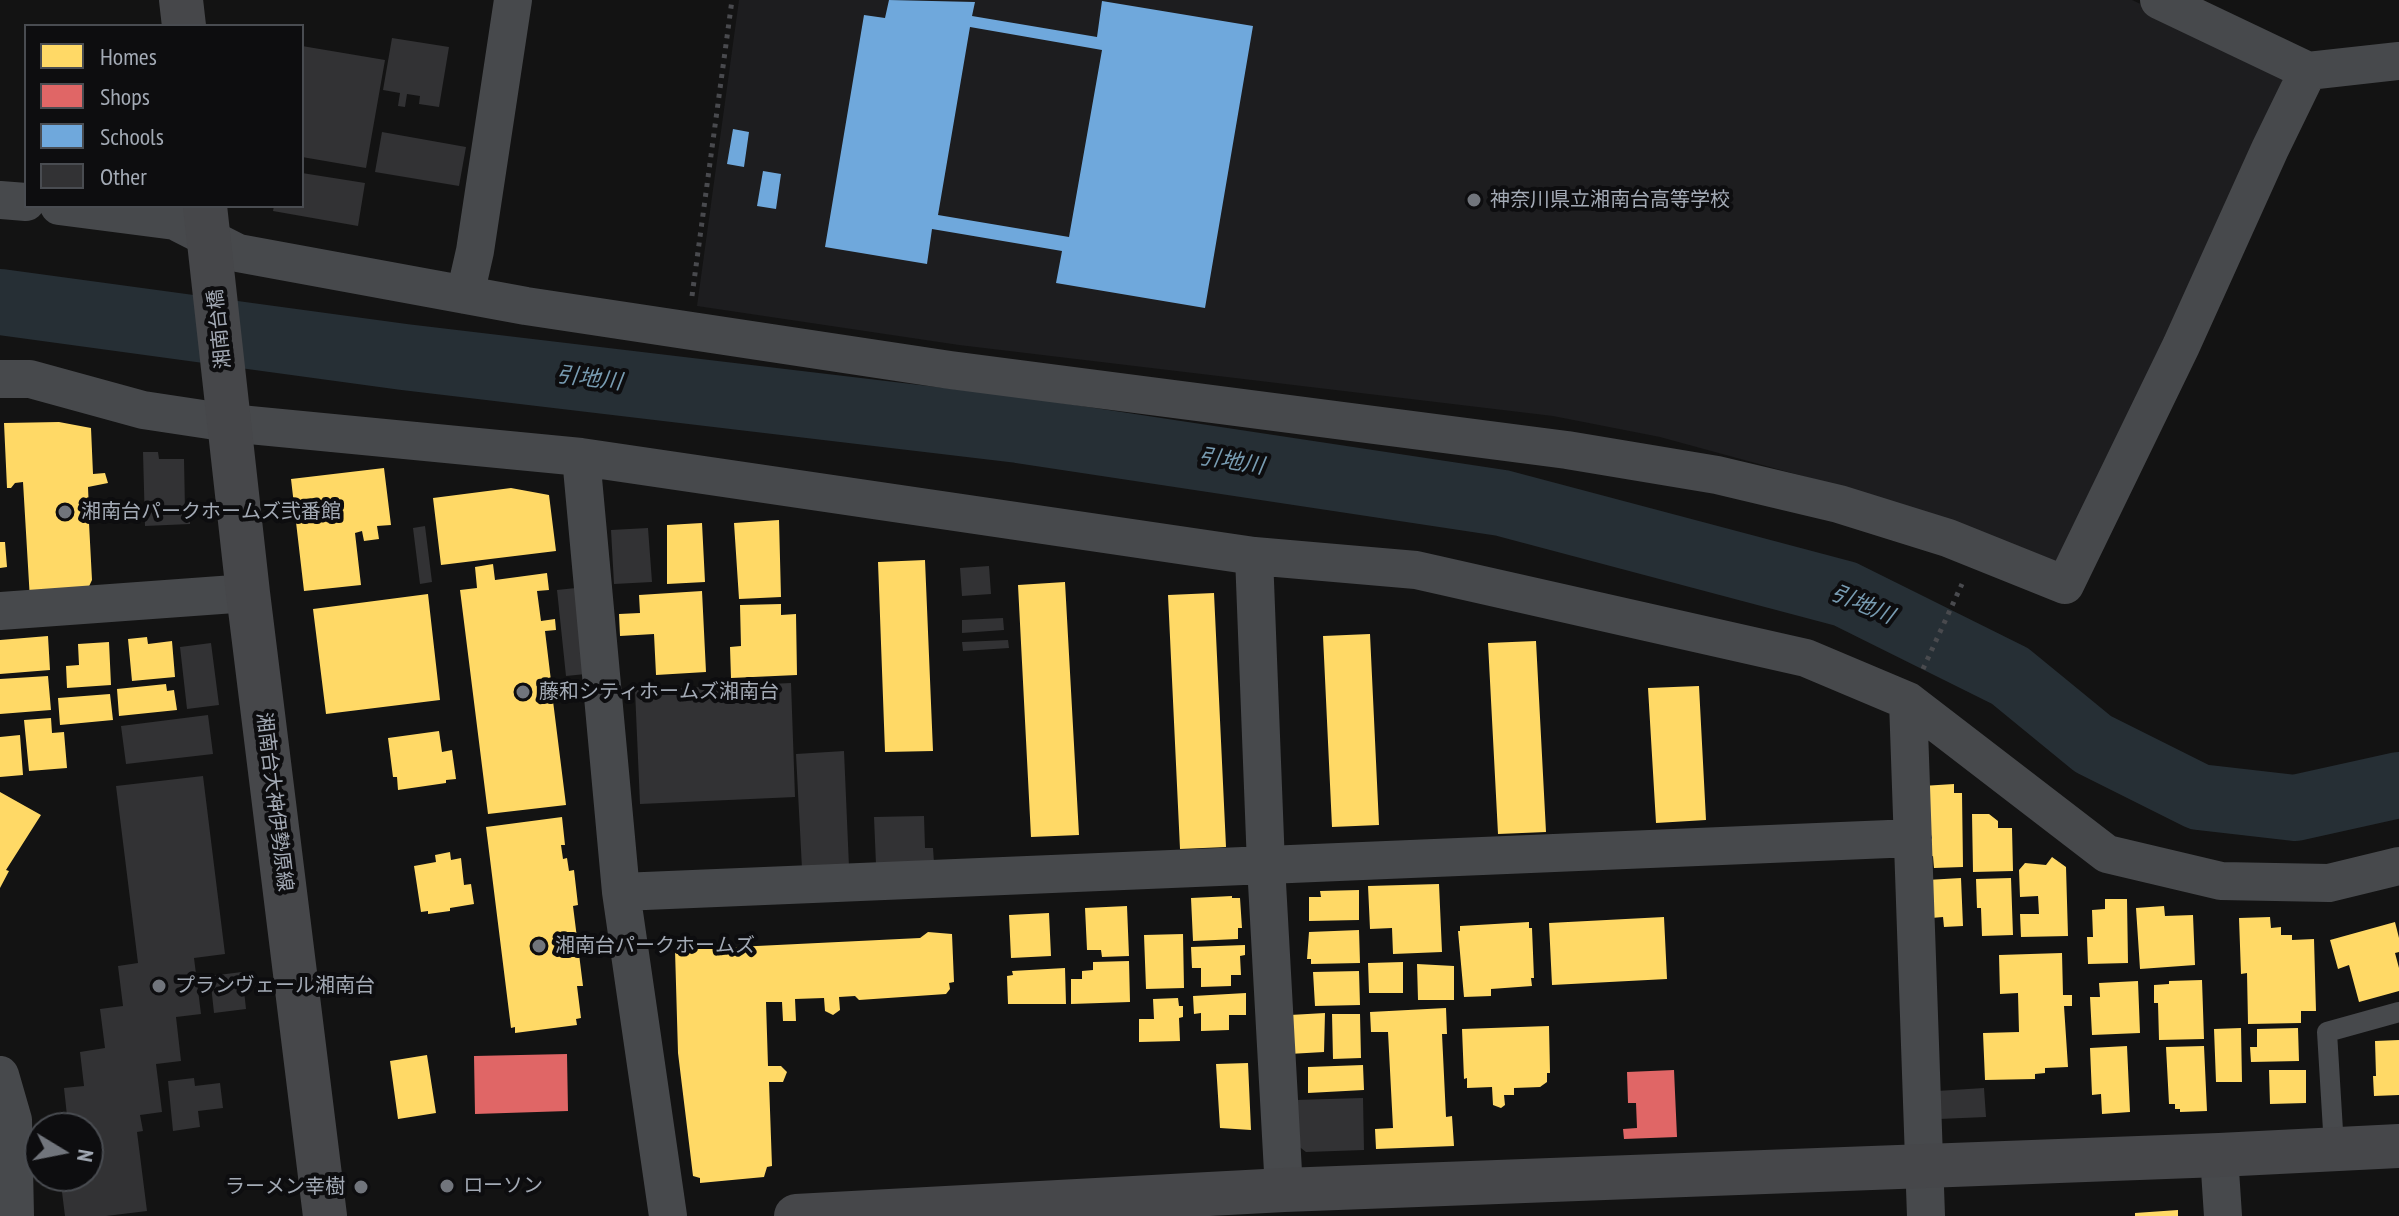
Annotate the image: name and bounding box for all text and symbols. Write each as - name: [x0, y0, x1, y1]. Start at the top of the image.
- legend: [24, 24, 304, 208]
- text: Homes: [100, 41, 157, 72]
- text: Shops: [100, 81, 150, 112]
- text: Schools: [100, 121, 164, 152]
- text: Other: [100, 161, 147, 192]
- place label: 神奈川県立湘南台高等学校: [1490, 188, 1730, 212]
- marker: 神奈川県立湘南台高等学校: [1465, 191, 1483, 209]
- street label: 湘南台橋: [204, 288, 236, 370]
- water label: 引地川: [555, 362, 623, 396]
- water label: 引地川: [1196, 444, 1266, 480]
- place label: 湘南台パークホームズ弐番館: [81, 500, 341, 524]
- marker: 湘南台パークホームズ弐番館: [56, 503, 74, 521]
- water label: 引地川: [1826, 580, 1898, 630]
- place label: 藤和シティホームズ湘南台: [539, 680, 779, 704]
- marker: 藤和シティホームズ湘南台: [514, 683, 532, 701]
- street label: 湘南台大神伊勢原線: [251, 711, 297, 893]
- place label: 湘南台パークホームズ: [555, 934, 755, 958]
- marker: 湘南台パークホームズ: [530, 937, 548, 955]
- place label: プランヴェール湘南台: [175, 974, 375, 998]
- marker: プランヴェール湘南台: [150, 977, 168, 995]
- north arrow: [24, 1112, 104, 1192]
- text: N: [71, 1148, 100, 1164]
- place label: ローソン: [463, 1174, 543, 1198]
- place label: ラーメン幸樹: [225, 1175, 345, 1199]
- marker: ローソン: [438, 1177, 456, 1195]
- marker: ラーメン幸樹: [352, 1178, 370, 1196]

